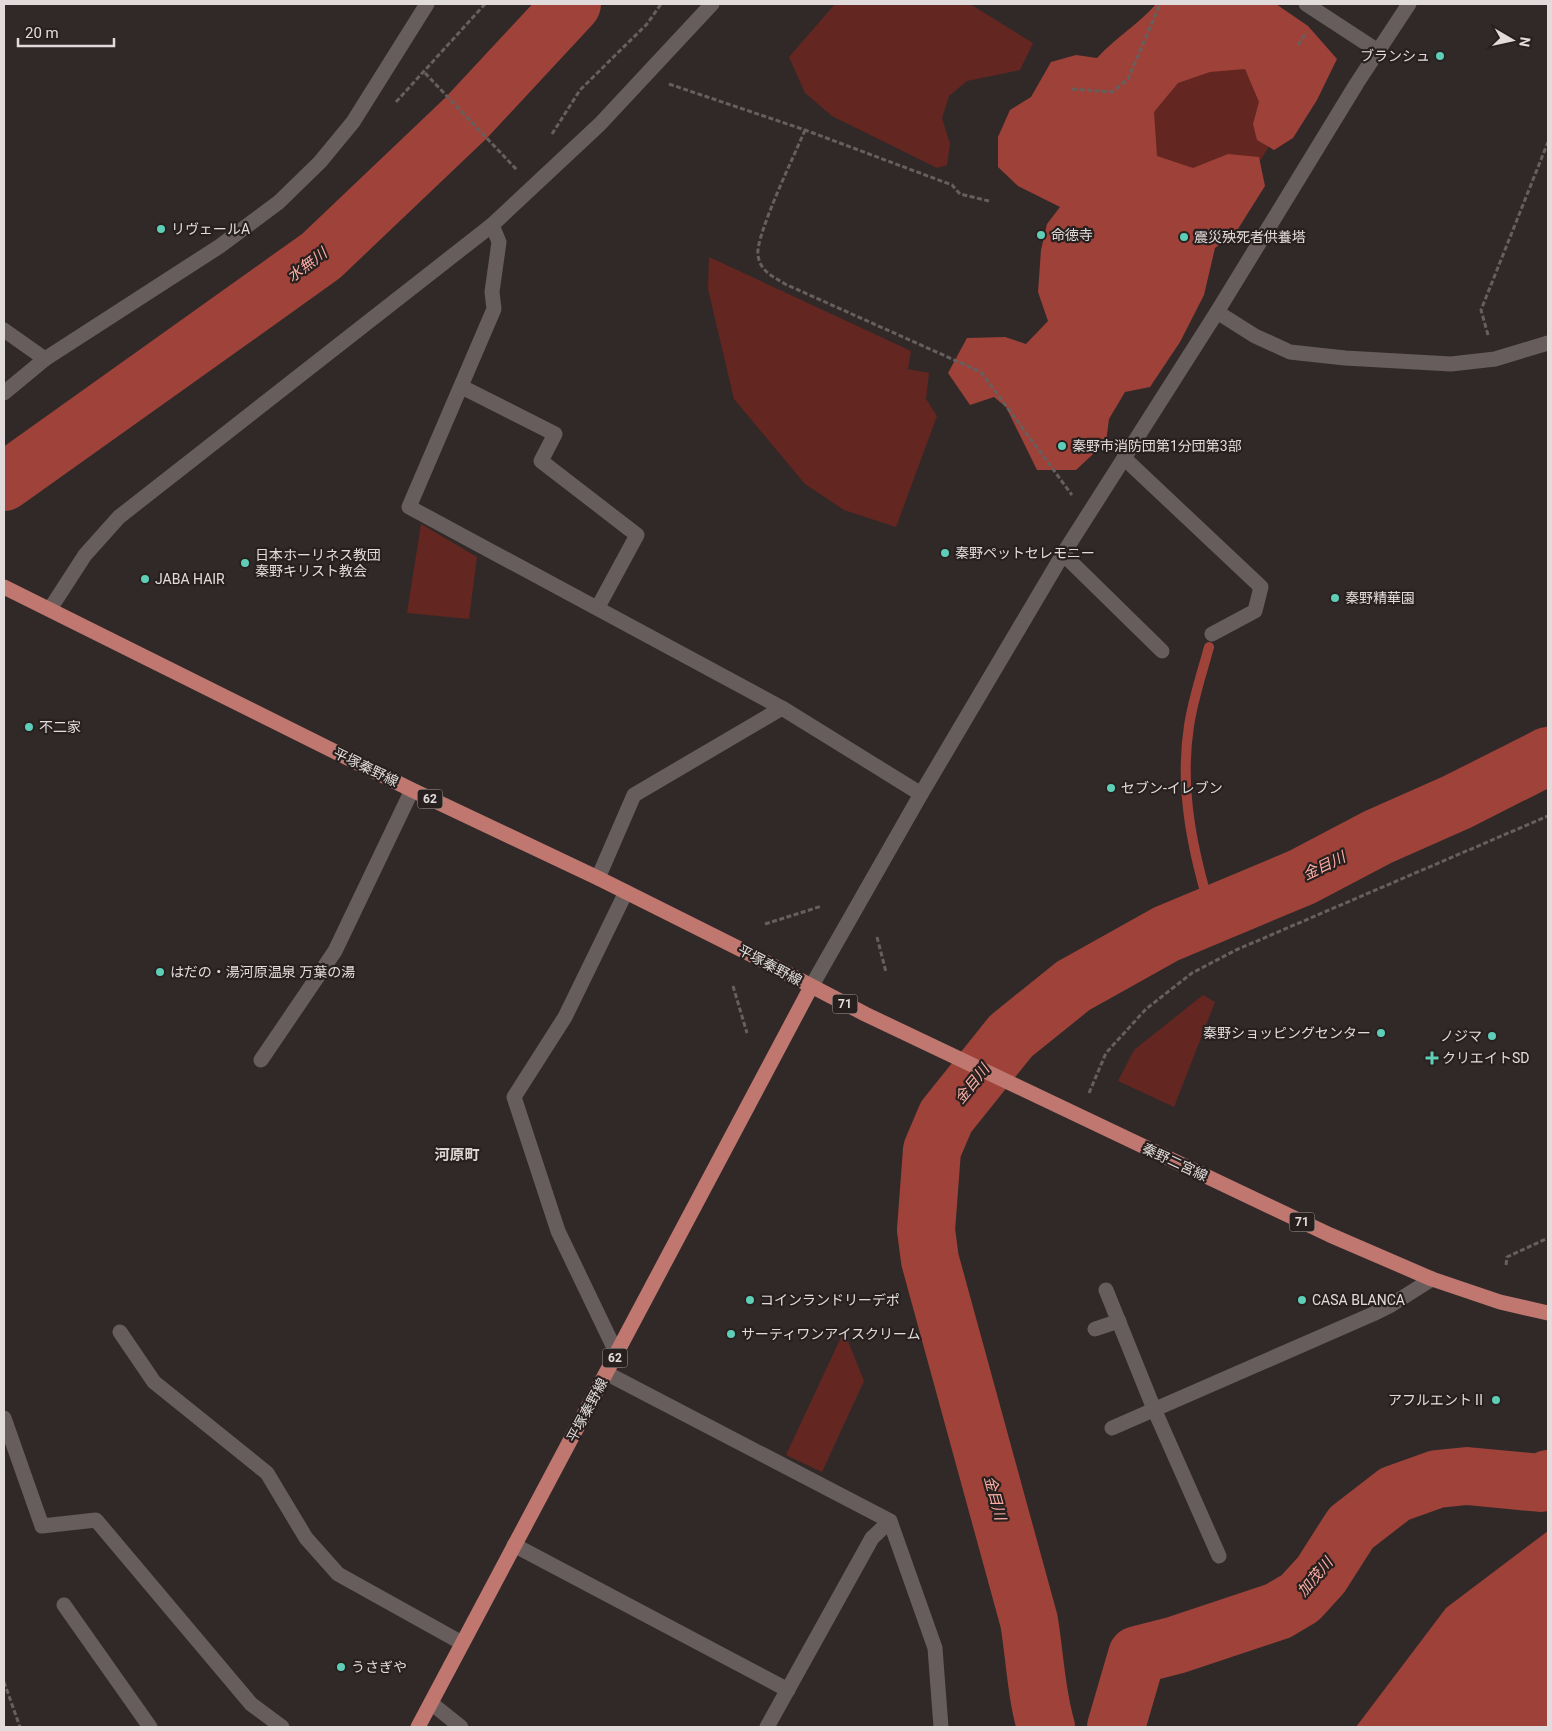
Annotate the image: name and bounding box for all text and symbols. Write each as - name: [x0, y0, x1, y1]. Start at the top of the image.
- scale bar: [18, 15, 114, 47]
- north arrow: [1487, 15, 1537, 65]
- text: 20 m: [25, 24, 59, 42]
- text: N: [1516, 36, 1534, 48]
- place label: ブランシュ: [1360, 48, 1430, 64]
- marker: ブランシュ: [1434, 50, 1446, 62]
- place label: リヴェールA: [171, 221, 250, 237]
- marker: リヴェールA: [155, 223, 167, 235]
- place label: 命徳寺: [1051, 227, 1093, 243]
- marker: 命徳寺: [1035, 229, 1047, 241]
- place label: 震災殃死者供養塔: [1194, 229, 1306, 245]
- marker: 震災殃死者供養塔: [1178, 231, 1190, 243]
- water label: 水無川: [284, 243, 332, 286]
- place label: 秦野市消防団第1分団第3部: [1072, 438, 1242, 454]
- marker: 秦野市消防団第1分団第3部: [1056, 440, 1068, 452]
- place label: 秦野ペットセレモニー: [955, 545, 1095, 561]
- place label: 日本ホーリネス教団 秦野キリスト教会: [255, 547, 381, 579]
- marker: 秦野ペットセレモニー: [939, 547, 951, 559]
- marker: 日本ホーリネス教団 秦野キリスト教会: [239, 557, 251, 569]
- place label: JABA HAIR: [155, 571, 225, 587]
- marker: JABA HAIR: [139, 573, 151, 585]
- place label: 秦野精華園: [1345, 590, 1415, 606]
- marker: 秦野精華園: [1329, 592, 1341, 604]
- place label: 不二家: [39, 719, 81, 735]
- marker: 不二家: [23, 721, 35, 733]
- street label: 平塚秦野線: [331, 744, 401, 790]
- place label: セブン-イレブン: [1121, 780, 1223, 796]
- marker: セブン-イレブン: [1105, 782, 1117, 794]
- road number: 62: [418, 790, 442, 809]
- water label: 金目川: [1300, 847, 1350, 884]
- street label: 平塚秦野線: [735, 942, 805, 988]
- place label: はだの・湯河原温泉 万葉の湯: [170, 964, 355, 980]
- marker: はだの・湯河原温泉 万葉の湯: [154, 966, 166, 978]
- road number: 71: [832, 994, 858, 1014]
- place label: 秦野ショッピングセンター: [1203, 1025, 1371, 1041]
- marker: 秦野ショッピングセンター: [1375, 1027, 1387, 1039]
- place label: ノジマ: [1440, 1028, 1482, 1044]
- marker: ノジマ: [1486, 1030, 1498, 1042]
- place label: クリエイトSD: [1442, 1050, 1530, 1066]
- marker: クリエイトSD: [1426, 1052, 1438, 1064]
- water label: 金目川: [951, 1059, 994, 1107]
- street label: 秦野二宮線: [1140, 1140, 1210, 1184]
- district label: 河原町: [434, 1146, 480, 1164]
- road number: 71: [1290, 1212, 1314, 1232]
- place label: コインランドリーデポ: [760, 1292, 900, 1308]
- place label: CASA BLANCA: [1312, 1292, 1405, 1308]
- marker: コインランドリーデポ: [744, 1294, 756, 1306]
- marker: CASA BLANCA: [1296, 1294, 1308, 1306]
- place label: サーティワンアイスクリーム: [741, 1326, 921, 1342]
- marker: サーティワンアイスクリーム: [725, 1328, 737, 1340]
- road number: 62: [602, 1349, 628, 1368]
- street label: 平塚秦野線: [564, 1375, 610, 1445]
- place label: アフルエントⅡ: [1388, 1392, 1486, 1408]
- marker: アフルエントⅡ: [1490, 1394, 1502, 1406]
- water label: 金目川: [980, 1474, 1010, 1524]
- water label: 加茂川: [1294, 1552, 1338, 1600]
- place label: うさぎや: [351, 1659, 407, 1675]
- marker: うさぎや: [335, 1661, 347, 1673]

